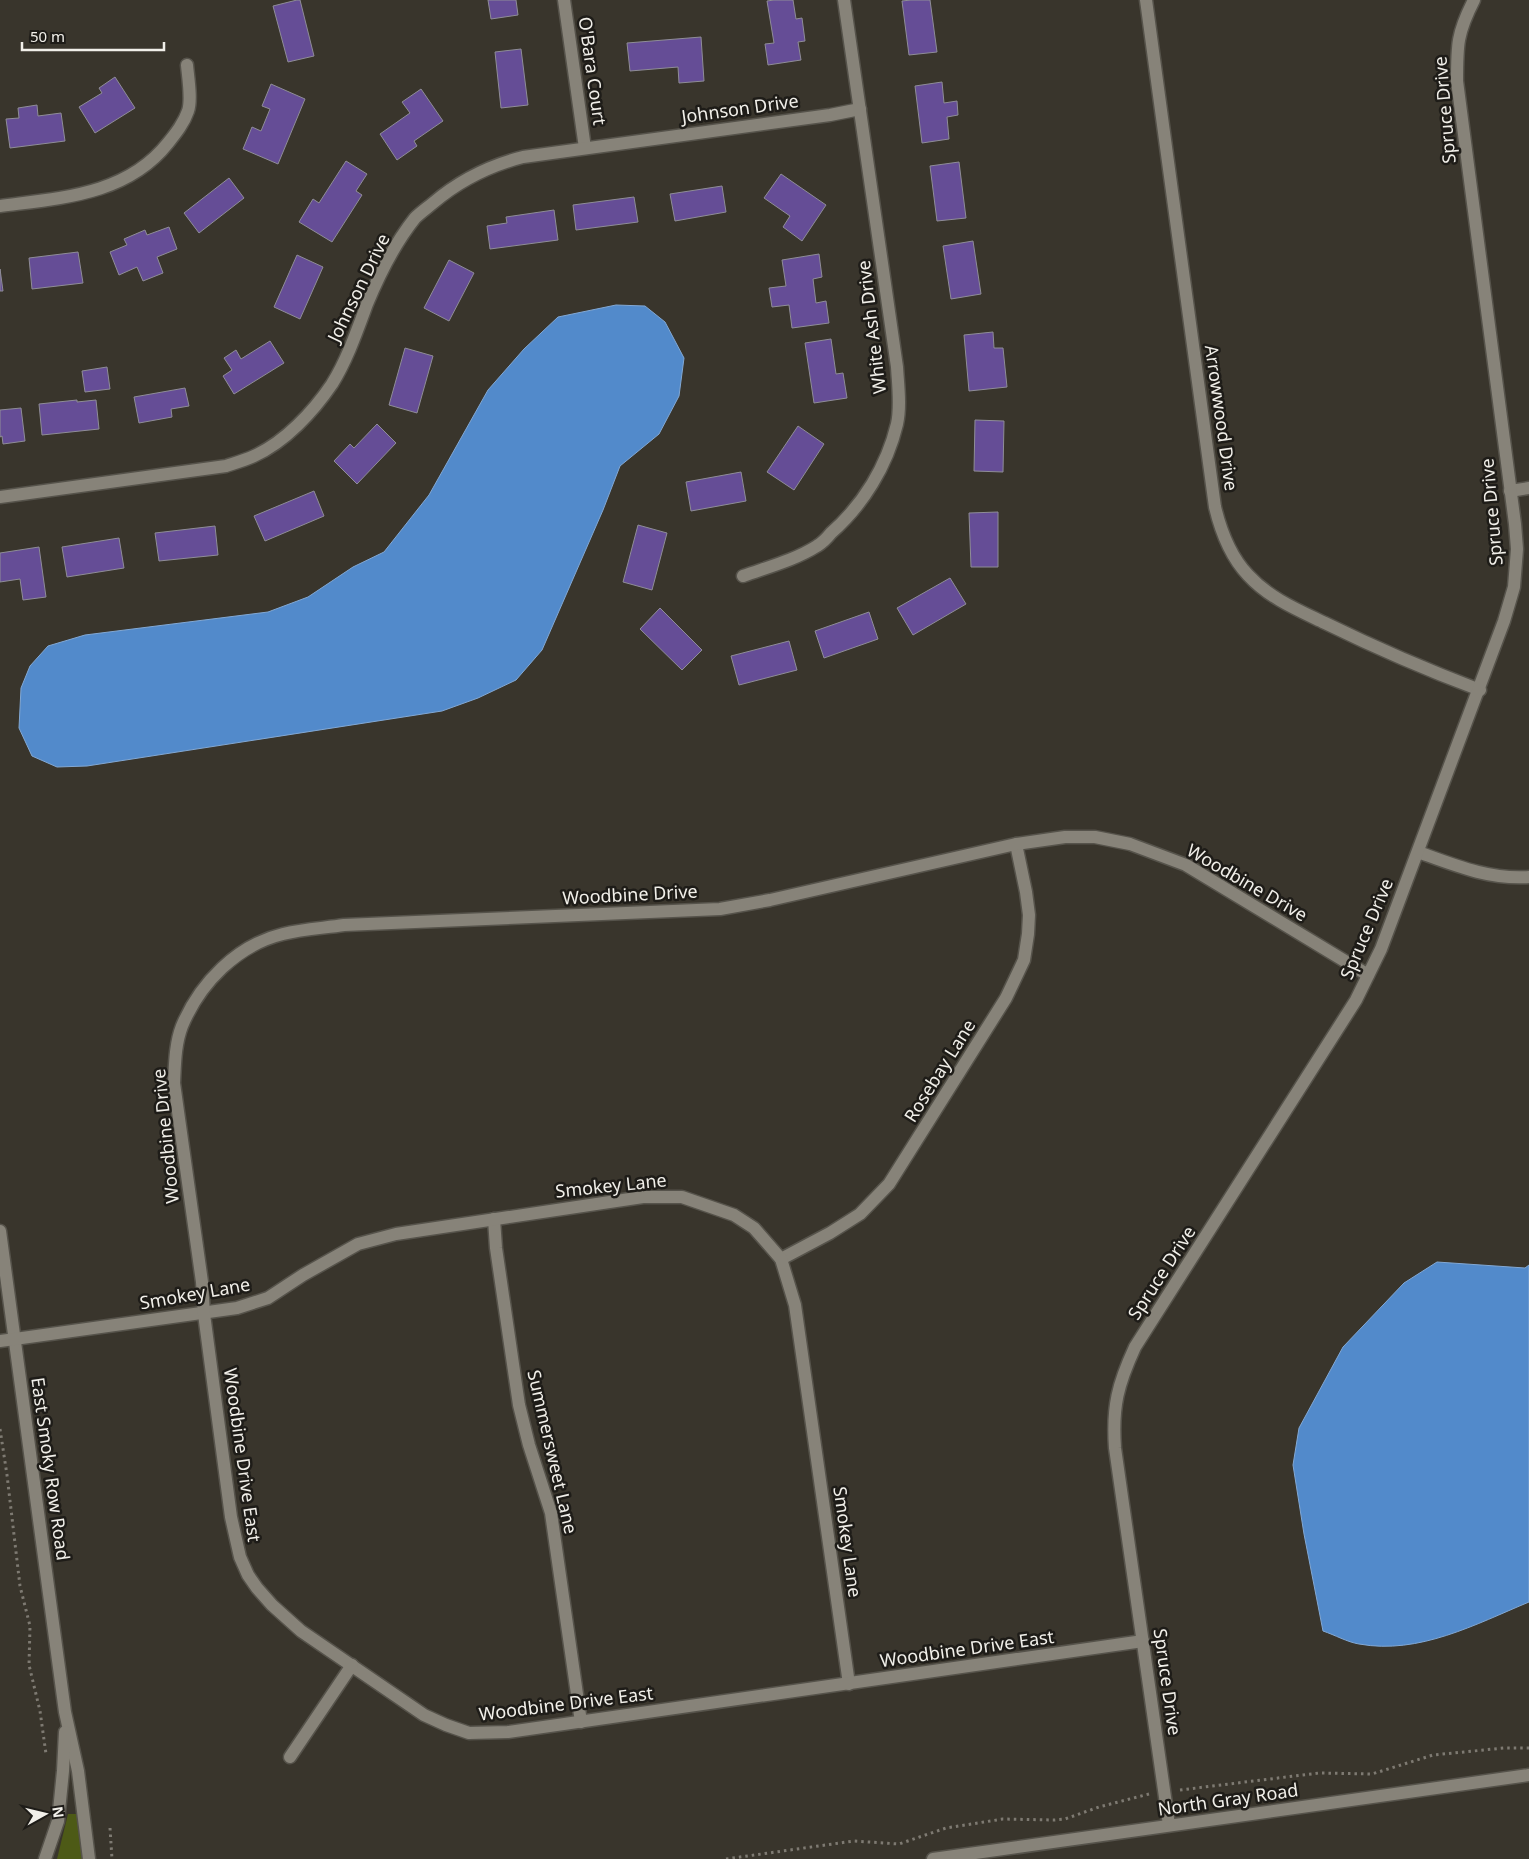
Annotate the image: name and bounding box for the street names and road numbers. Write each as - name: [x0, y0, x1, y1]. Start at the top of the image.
- street label: O'Bara Court: [574, 15, 613, 127]
- street label: Spruce Drive: [1427, 55, 1461, 165]
- street label: Johnson Drive: [678, 88, 800, 128]
- street label: Johnson Drive: [321, 229, 395, 348]
- street label: White Ash Drive: [851, 259, 891, 395]
- street label: Arrowwood Drive: [1200, 343, 1244, 492]
- street label: Spruce Drive: [1474, 457, 1508, 567]
- street label: Woodbine Drive: [1183, 838, 1312, 926]
- street label: Spruce Drive: [1334, 874, 1398, 983]
- street label: Woodbine Drive: [562, 878, 698, 910]
- street label: Rosebay Lane: [898, 1015, 980, 1126]
- street label: Woodbine Drive: [146, 1068, 184, 1205]
- street label: Smokey Lane: [554, 1167, 668, 1203]
- street label: Spruce Drive: [1122, 1221, 1200, 1324]
- street label: Smokey Lane: [138, 1272, 252, 1315]
- street label: Woodbine Drive East: [219, 1366, 267, 1544]
- street label: Summersweet Lane: [522, 1368, 583, 1536]
- street label: East Smoky Row Road: [26, 1376, 76, 1562]
- street label: Smokey Lane: [828, 1485, 868, 1599]
- street label: Woodbine Drive East: [878, 1624, 1056, 1672]
- street label: Spruce Drive: [1149, 1627, 1187, 1737]
- street label: Woodbine Drive East: [477, 1680, 655, 1726]
- street label: North Gray Road: [1156, 1777, 1300, 1821]

